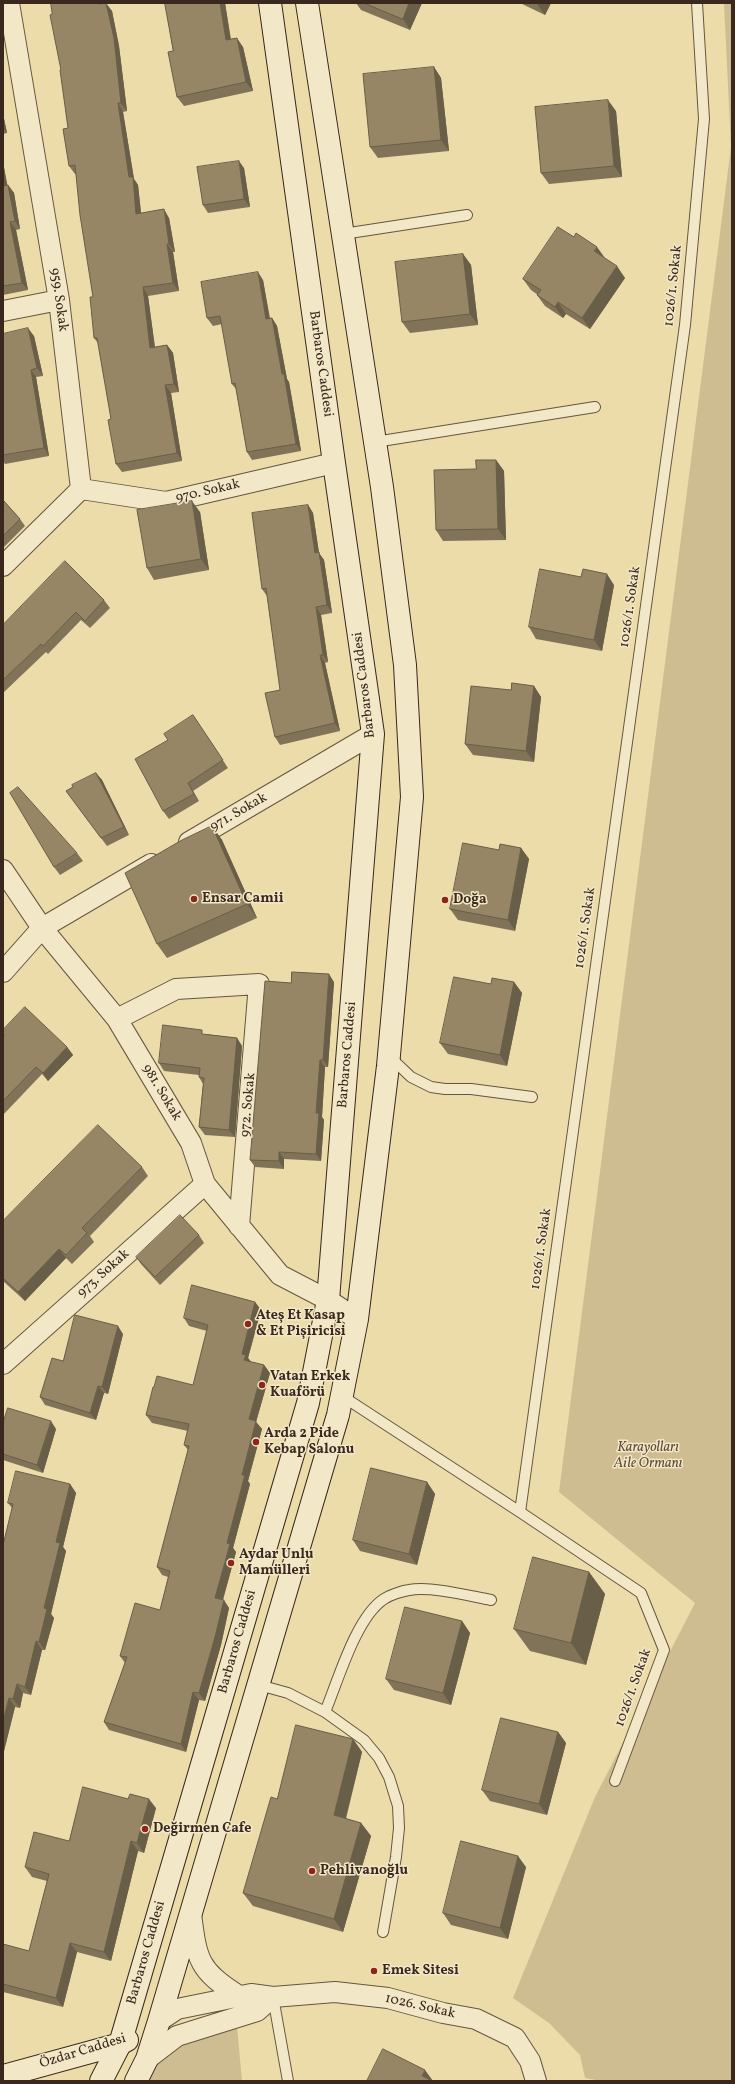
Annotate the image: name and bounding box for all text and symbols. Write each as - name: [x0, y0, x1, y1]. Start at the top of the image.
- street label: 1026/1. Sokak: [661, 244, 687, 328]
- street label: 959. Sokak: [45, 267, 71, 333]
- street label: Barbaros Caddesi: [304, 310, 336, 418]
- street label: 970. Sokak: [174, 476, 242, 508]
- street label: 1026/1. Sokak: [617, 565, 645, 649]
- street label: Barbaros Caddesi: [350, 631, 380, 739]
- street label: 971. Sokak: [208, 790, 270, 836]
- street label: 1026/1. Sokak: [572, 886, 600, 970]
- place label: Ensar Camii: [202, 891, 284, 907]
- place label: Doğa: [453, 892, 487, 908]
- marker: Ensar Camii: [189, 894, 199, 904]
- marker: Doğa: [440, 895, 450, 905]
- street label: Barbaros Caddesi: [335, 1001, 361, 1109]
- street label: 981. Sokak: [138, 1062, 184, 1124]
- street label: 972. Sokak: [238, 1072, 260, 1138]
- street label: 1026/1. Sokak: [528, 1207, 556, 1291]
- street label: 973. Sokak: [75, 1246, 133, 1302]
- place label: Ateş Et Kasap & Et Pişiricisi: [256, 1308, 346, 1340]
- marker: Ateş Et Kasap & Et Pişiricisi: [243, 1319, 253, 1329]
- place label: Vatan Erkek Kuaförü: [270, 1369, 350, 1402]
- marker: Vatan Erkek Kuaförü: [257, 1380, 267, 1390]
- place label: Arda 2 Pide Kebap Salonu: [264, 1426, 354, 1458]
- marker: Arda 2 Pide Kebap Salonu: [251, 1437, 261, 1447]
- park label: Karayolları Aile Ormanı: [614, 1440, 682, 1472]
- place label: Aydar Unlu Mamülleri: [239, 1547, 313, 1580]
- marker: Aydar Unlu Mamülleri: [226, 1558, 236, 1568]
- street label: Barbaros Caddesi: [215, 1588, 261, 1696]
- street label: 1026/1. Sokak: [612, 1647, 656, 1729]
- place label: Değirmen Cafe: [153, 1821, 252, 1837]
- marker: Değirmen Cafe: [140, 1824, 150, 1834]
- place label: Pehlivanoğlu: [320, 1863, 408, 1879]
- marker: Pehlivanoğlu: [307, 1866, 317, 1876]
- street label: Barbaros Caddesi: [124, 1899, 170, 2007]
- place label: Emek Sitesi: [382, 1963, 459, 1979]
- marker: Emek Sitesi: [369, 1966, 379, 1976]
- street label: 1026. Sokak: [383, 1991, 457, 2023]
- street label: Özdar Caddesi: [38, 2031, 128, 2073]

